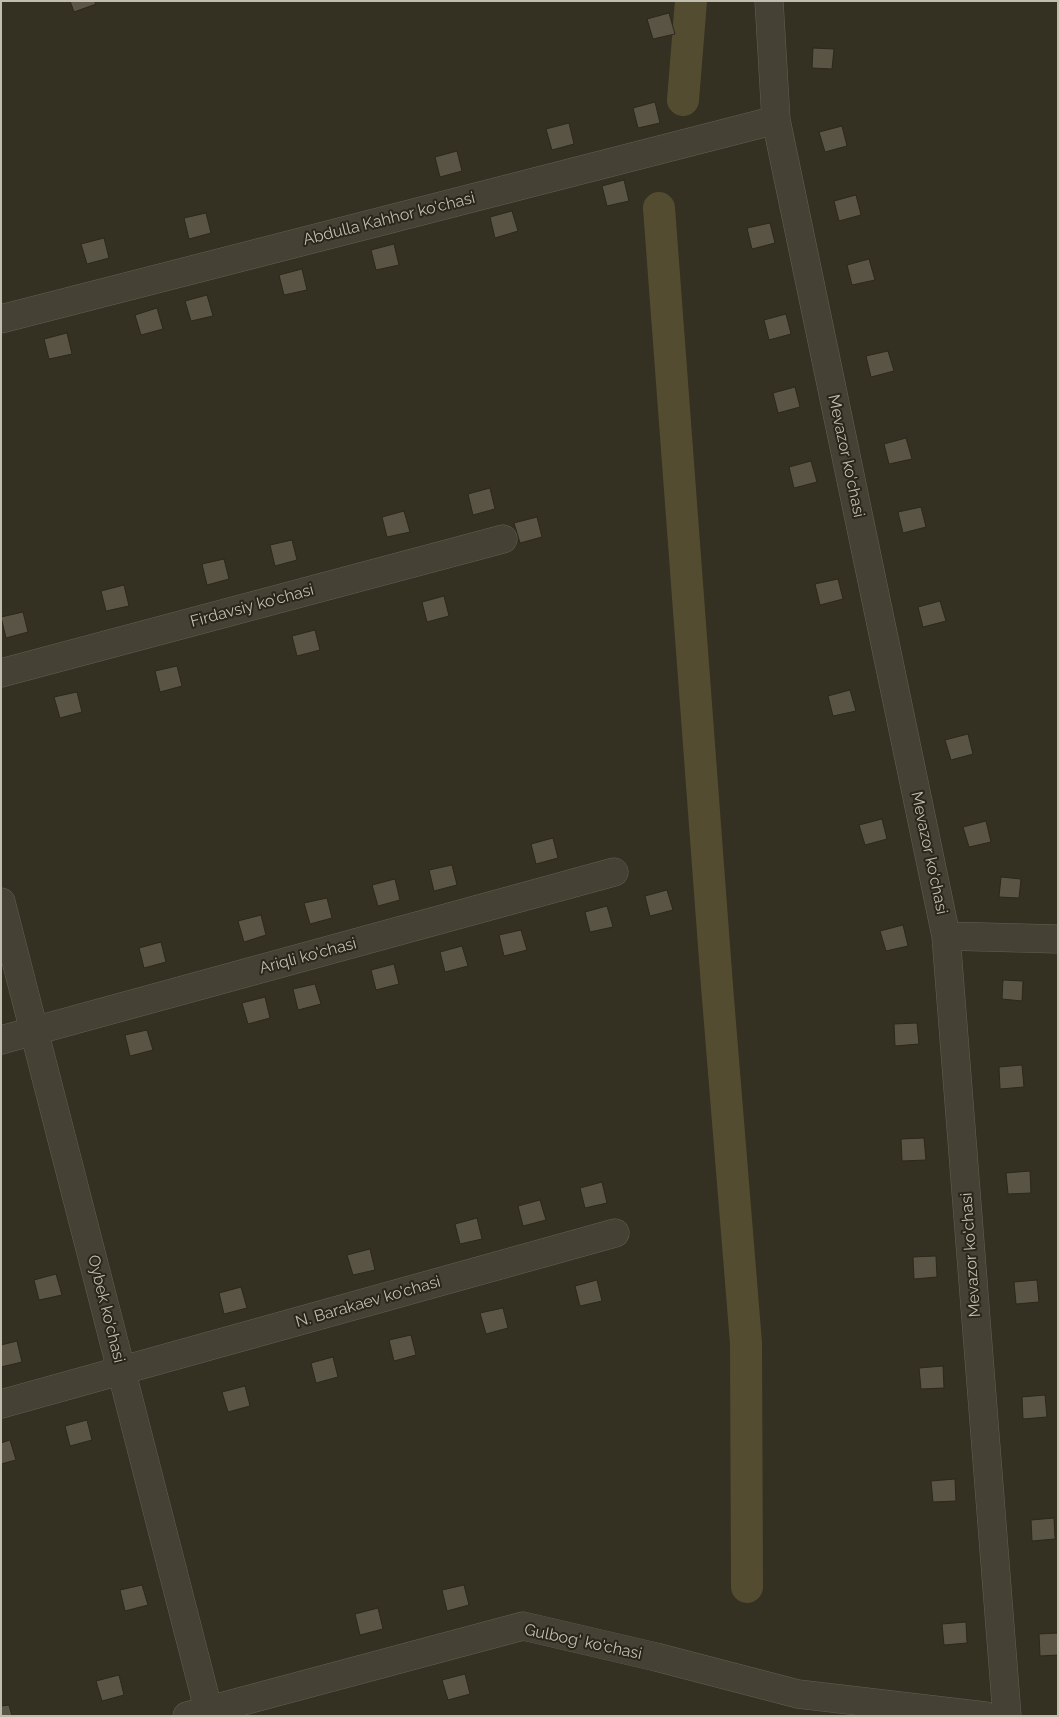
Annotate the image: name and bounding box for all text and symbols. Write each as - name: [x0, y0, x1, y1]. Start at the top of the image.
- street label: Abdulla Kahhor ko'chasi: [301, 188, 477, 250]
- street label: Mevazor ko'chasi: [824, 393, 868, 519]
- street label: Firdavsiy ko'chasi: [188, 580, 316, 632]
- street label: Mevazor ko'chasi: [907, 790, 951, 916]
- street label: Ariqli ko'chasi: [257, 934, 359, 978]
- street label: Mevazor ko'chasi: [957, 1192, 985, 1318]
- street label: Oybek ko'chasi: [83, 1253, 129, 1365]
- street label: N. Barakaev ko'chasi: [293, 1272, 443, 1332]
- street label: Gulbog' ko'chasi: [522, 1620, 644, 1664]

